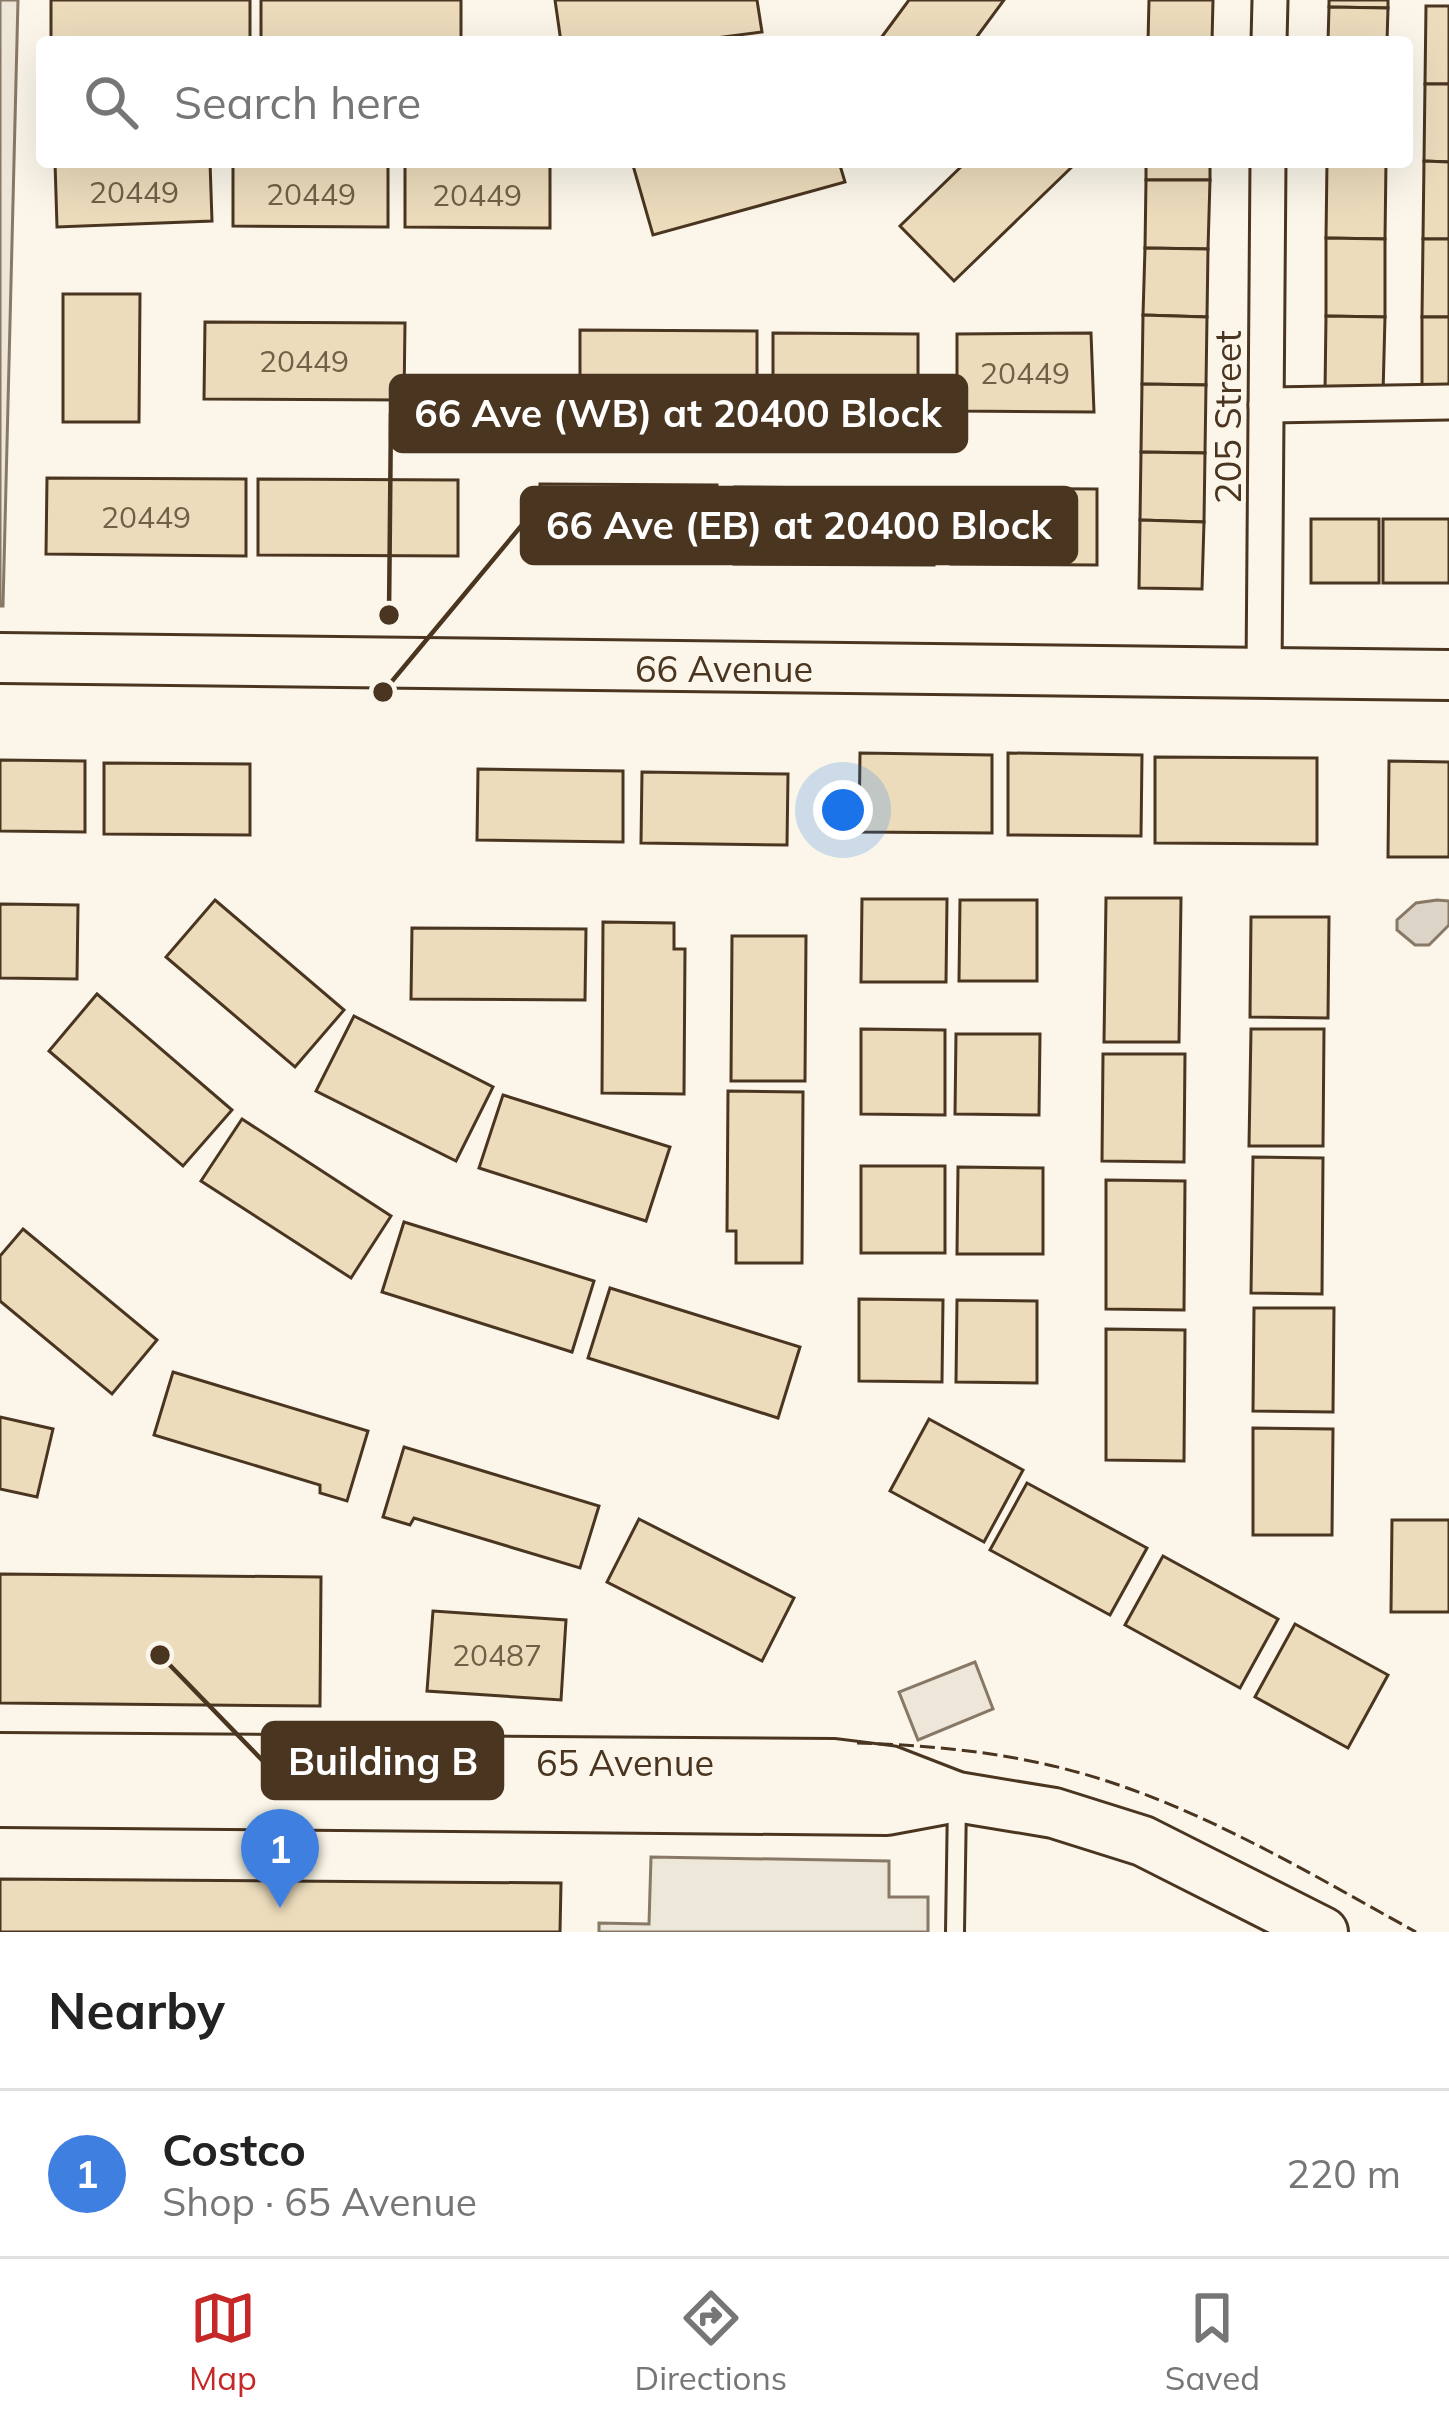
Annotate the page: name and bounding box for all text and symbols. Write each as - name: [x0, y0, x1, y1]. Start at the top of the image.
- search box: [36, 36, 1413, 168]
- icon: search: [78, 69, 144, 135]
- text: Search here: [174, 74, 421, 130]
- house number: 20449: [89, 173, 179, 211]
- house number: 20449: [266, 175, 356, 213]
- house number: 20449: [432, 176, 522, 214]
- street label: 205 Street: [1205, 330, 1250, 504]
- house number: 20449: [259, 342, 349, 380]
- house number: 20449: [980, 354, 1070, 392]
- callout: 66 Ave (WB) at 20400 Block: [391, 376, 966, 451]
- text: 66 Ave (WB) at 20400 Block: [414, 388, 943, 437]
- callout: 66 Ave (EB) at 20400 Block: [522, 488, 1076, 563]
- house number: 20449: [101, 498, 191, 536]
- text: 66 Ave (EB) at 20400 Block: [546, 500, 1053, 549]
- street label: 66 Avenue: [635, 646, 813, 691]
- your location: [813, 780, 873, 840]
- house number: 20487: [452, 1636, 542, 1674]
- callout: Building B: [263, 1723, 502, 1798]
- text: Building B: [288, 1736, 478, 1785]
- street label: 65 Avenue: [536, 1740, 714, 1785]
- pin: 1: [241, 1809, 319, 1908]
- text: Nearby: [48, 1978, 225, 2042]
- text: Costco: [162, 2121, 306, 2177]
- text: 1: [75, 2149, 99, 2198]
- text: 220 m: [1286, 2149, 1401, 2198]
- text: Shop · 65 Avenue: [162, 2177, 477, 2226]
- tab: Map: [189, 2285, 257, 2398]
- tab: Directions: [635, 2285, 787, 2398]
- tab: Saved: [1165, 2285, 1260, 2398]

